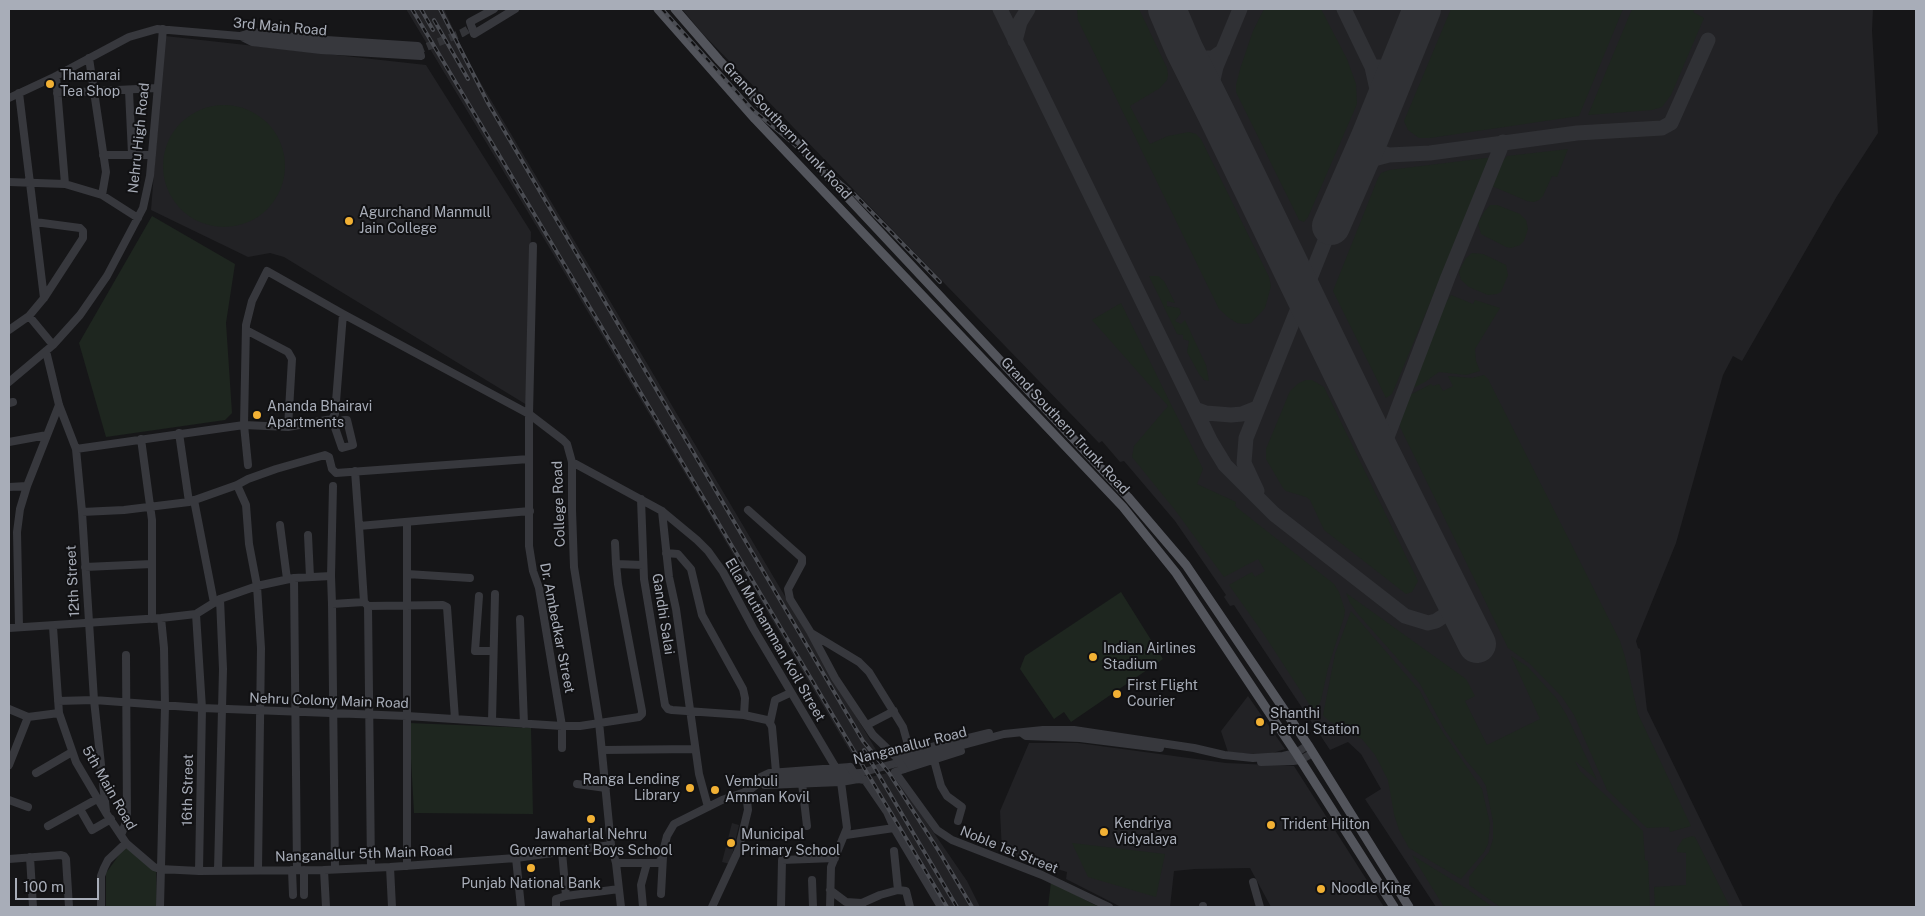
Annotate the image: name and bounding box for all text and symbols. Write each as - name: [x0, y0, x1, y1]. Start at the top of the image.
- street label: 3rd Main Road: [232, 15, 328, 39]
- street label: Grand Southern Trunk Road: [719, 59, 855, 203]
- place label: Thamarai Tea Shop: [60, 68, 120, 100]
- marker: Thamarai Tea Shop: [44, 78, 56, 90]
- street label: Nehru High Road: [125, 82, 153, 194]
- place label: Agurchand Manmull Jain College: [359, 205, 491, 238]
- marker: Agurchand Manmull Jain College: [343, 215, 355, 227]
- street label: Grand Southern Trunk Road: [997, 354, 1133, 498]
- place label: Ananda Bhairavi Apartments: [267, 399, 372, 432]
- marker: Ananda Bhairavi Apartments: [251, 409, 263, 421]
- street label: College Road: [549, 461, 569, 547]
- street label: 12th Street: [63, 545, 83, 617]
- street label: Ellai Muthamman Koil Street: [721, 555, 829, 725]
- street label: Dr. Ambedkar Street: [536, 561, 578, 695]
- street label: Gandhi Salai: [648, 572, 678, 656]
- place label: Indian Airlines Stadium: [1103, 641, 1196, 674]
- marker: Indian Airlines Stadium: [1087, 651, 1099, 663]
- place label: First Flight Courier: [1127, 678, 1198, 710]
- marker: First Flight Courier: [1111, 688, 1123, 700]
- street label: Nehru Colony Main Road: [249, 690, 409, 712]
- place label: Shanthi Petrol Station: [1270, 706, 1360, 739]
- marker: Shanthi Petrol Station: [1254, 716, 1266, 728]
- street label: Nanganallur Road: [851, 724, 969, 768]
- street label: 5th Main Road: [78, 743, 140, 833]
- street label: 16th Street: [179, 754, 197, 826]
- place label: Ranga Lending Library: [583, 772, 680, 804]
- place label: Vembuli Amman Kovil: [725, 774, 810, 806]
- marker: Ranga Lending Library: [684, 782, 696, 794]
- marker: Vembuli Amman Kovil: [709, 784, 721, 796]
- marker: Jawaharlal Nehru Government Boys School: [585, 813, 597, 825]
- place label: Kendriya Vidyalaya: [1114, 816, 1177, 849]
- place label: Trident Hilton: [1281, 817, 1370, 833]
- marker: Trident Hilton: [1265, 819, 1277, 831]
- street label: Noble 1st Street: [957, 823, 1061, 877]
- marker: Kendriya Vidyalaya: [1098, 826, 1110, 838]
- place label: Jawaharlal Nehru Government Boys School: [509, 827, 673, 860]
- place label: Municipal Primary School: [741, 827, 840, 860]
- marker: Municipal Primary School: [725, 837, 737, 849]
- street label: Nanganallur 5th Main Road: [275, 843, 453, 865]
- marker: Punjab National Bank: [525, 862, 537, 874]
- scale bar: [18, 868, 101, 900]
- place label: Punjab National Bank: [461, 876, 601, 892]
- text: 100 m: [23, 878, 64, 895]
- place label: Noodle King: [1331, 881, 1411, 897]
- marker: Noodle King: [1315, 883, 1327, 895]

